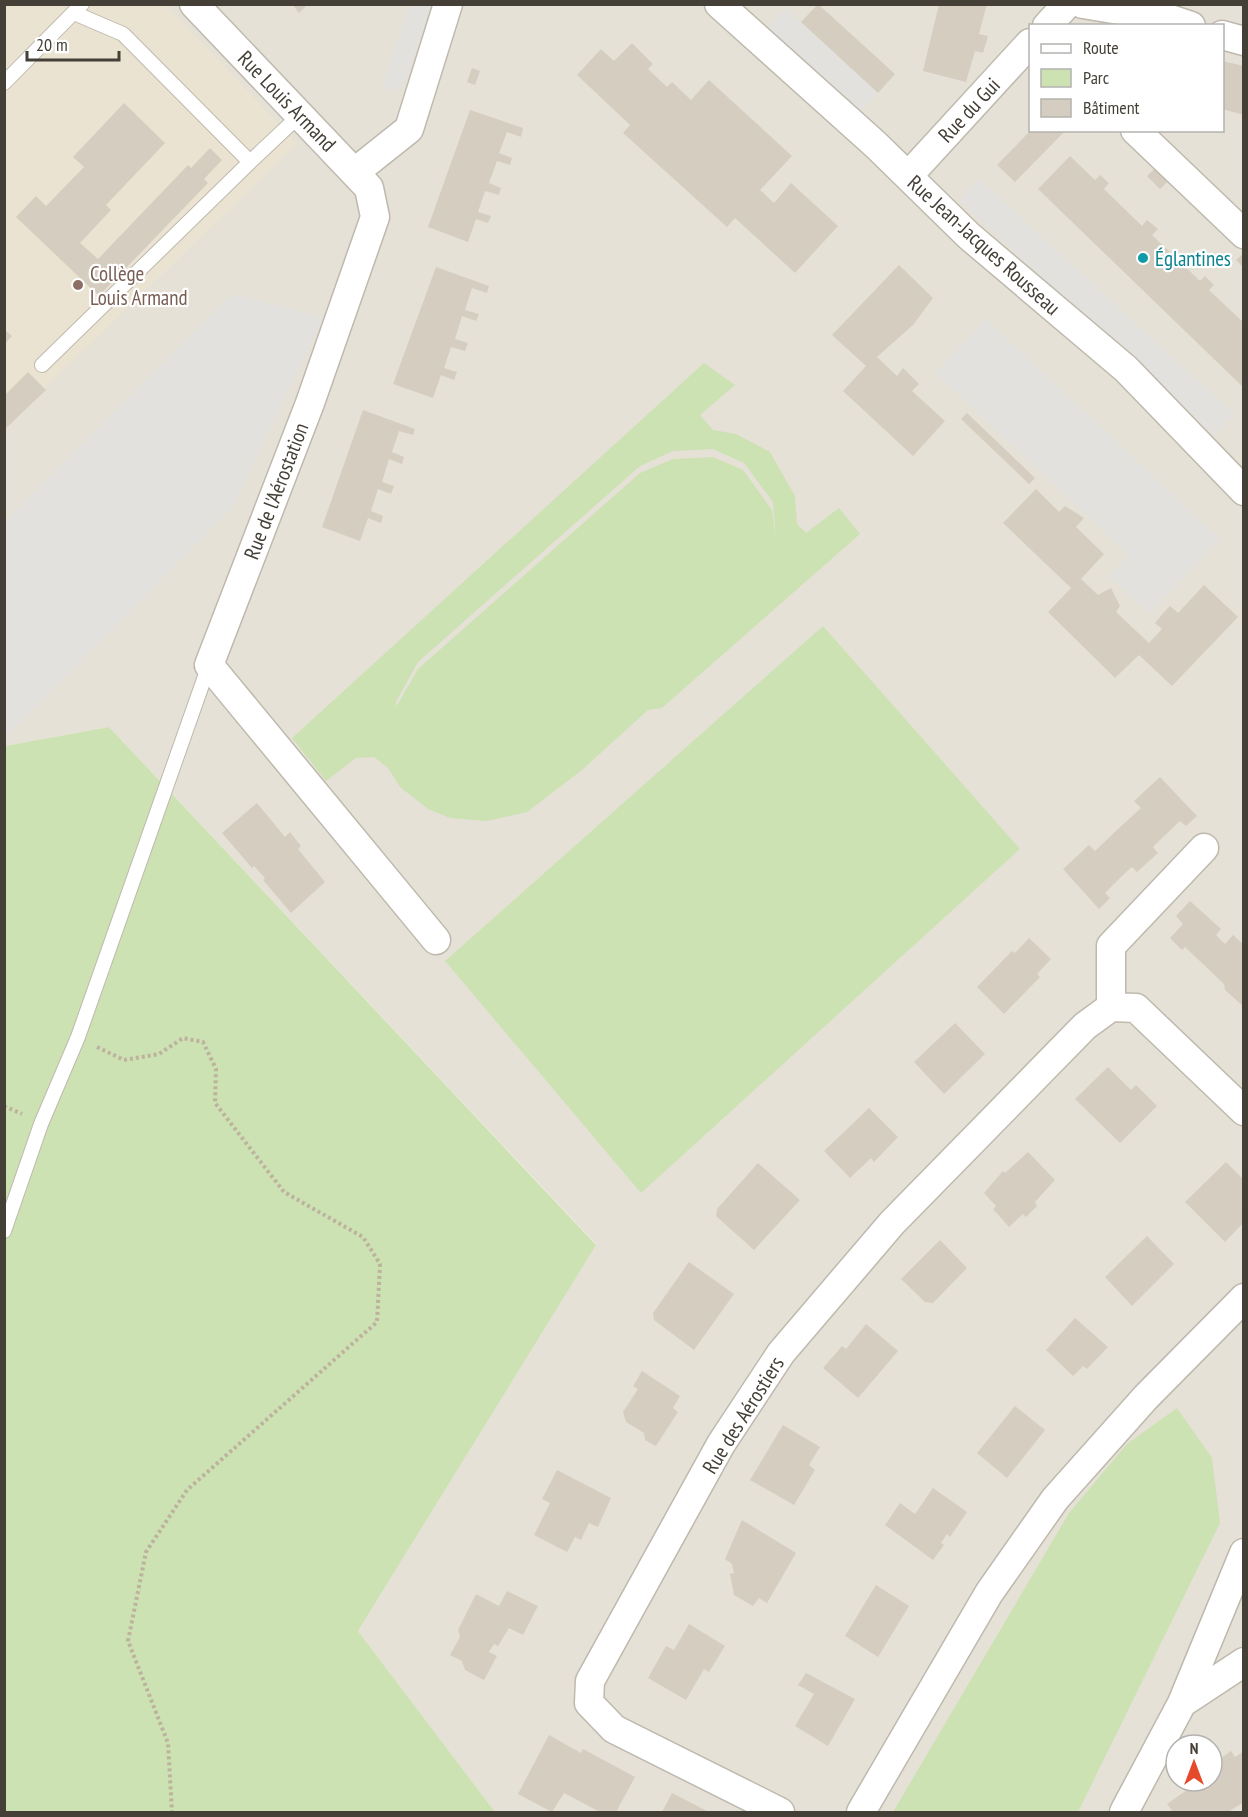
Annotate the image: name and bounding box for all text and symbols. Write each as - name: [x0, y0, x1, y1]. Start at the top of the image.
- scale bar: [27, 24, 118, 62]
- legend: [1029, 24, 1224, 132]
- text: 20 m: [36, 33, 68, 56]
- text: Route: [1083, 36, 1119, 59]
- street label: Rue Louis Armand: [232, 45, 342, 157]
- text: Parc: [1083, 66, 1110, 89]
- street label: Rue du Gui: [932, 72, 1006, 148]
- text: Bâtiment: [1083, 96, 1140, 119]
- street label: Rue Jean-Jacques Rousseau: [902, 169, 1066, 321]
- place label: Églantines: [1155, 245, 1231, 272]
- marker: Églantines: [1136, 251, 1150, 265]
- place label: Collège Louis Armand: [90, 260, 188, 311]
- marker: Collège Louis Armand: [71, 278, 85, 292]
- street label: Rue de l'Aérostation: [238, 419, 314, 563]
- street label: Rue des Aérostiers: [696, 1351, 790, 1479]
- north arrow: [1164, 1733, 1224, 1793]
- text: N: [1190, 1738, 1198, 1758]

